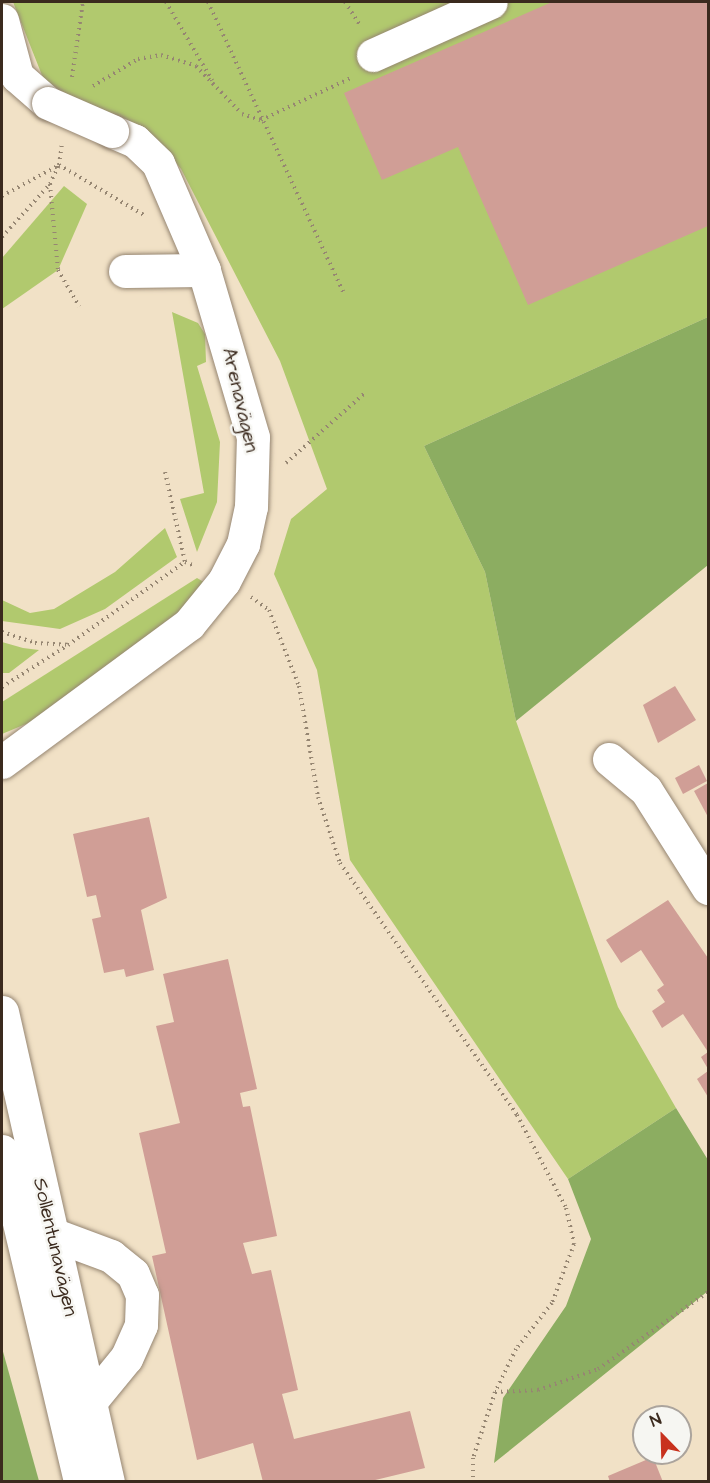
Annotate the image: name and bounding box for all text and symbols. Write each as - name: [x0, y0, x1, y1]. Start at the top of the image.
- street label: Arenavägen: [216, 345, 264, 455]
- street label: Sollentunavägen: [27, 1175, 83, 1319]
- north arrow: [632, 1405, 692, 1465]
- text: N: [647, 1408, 665, 1432]

